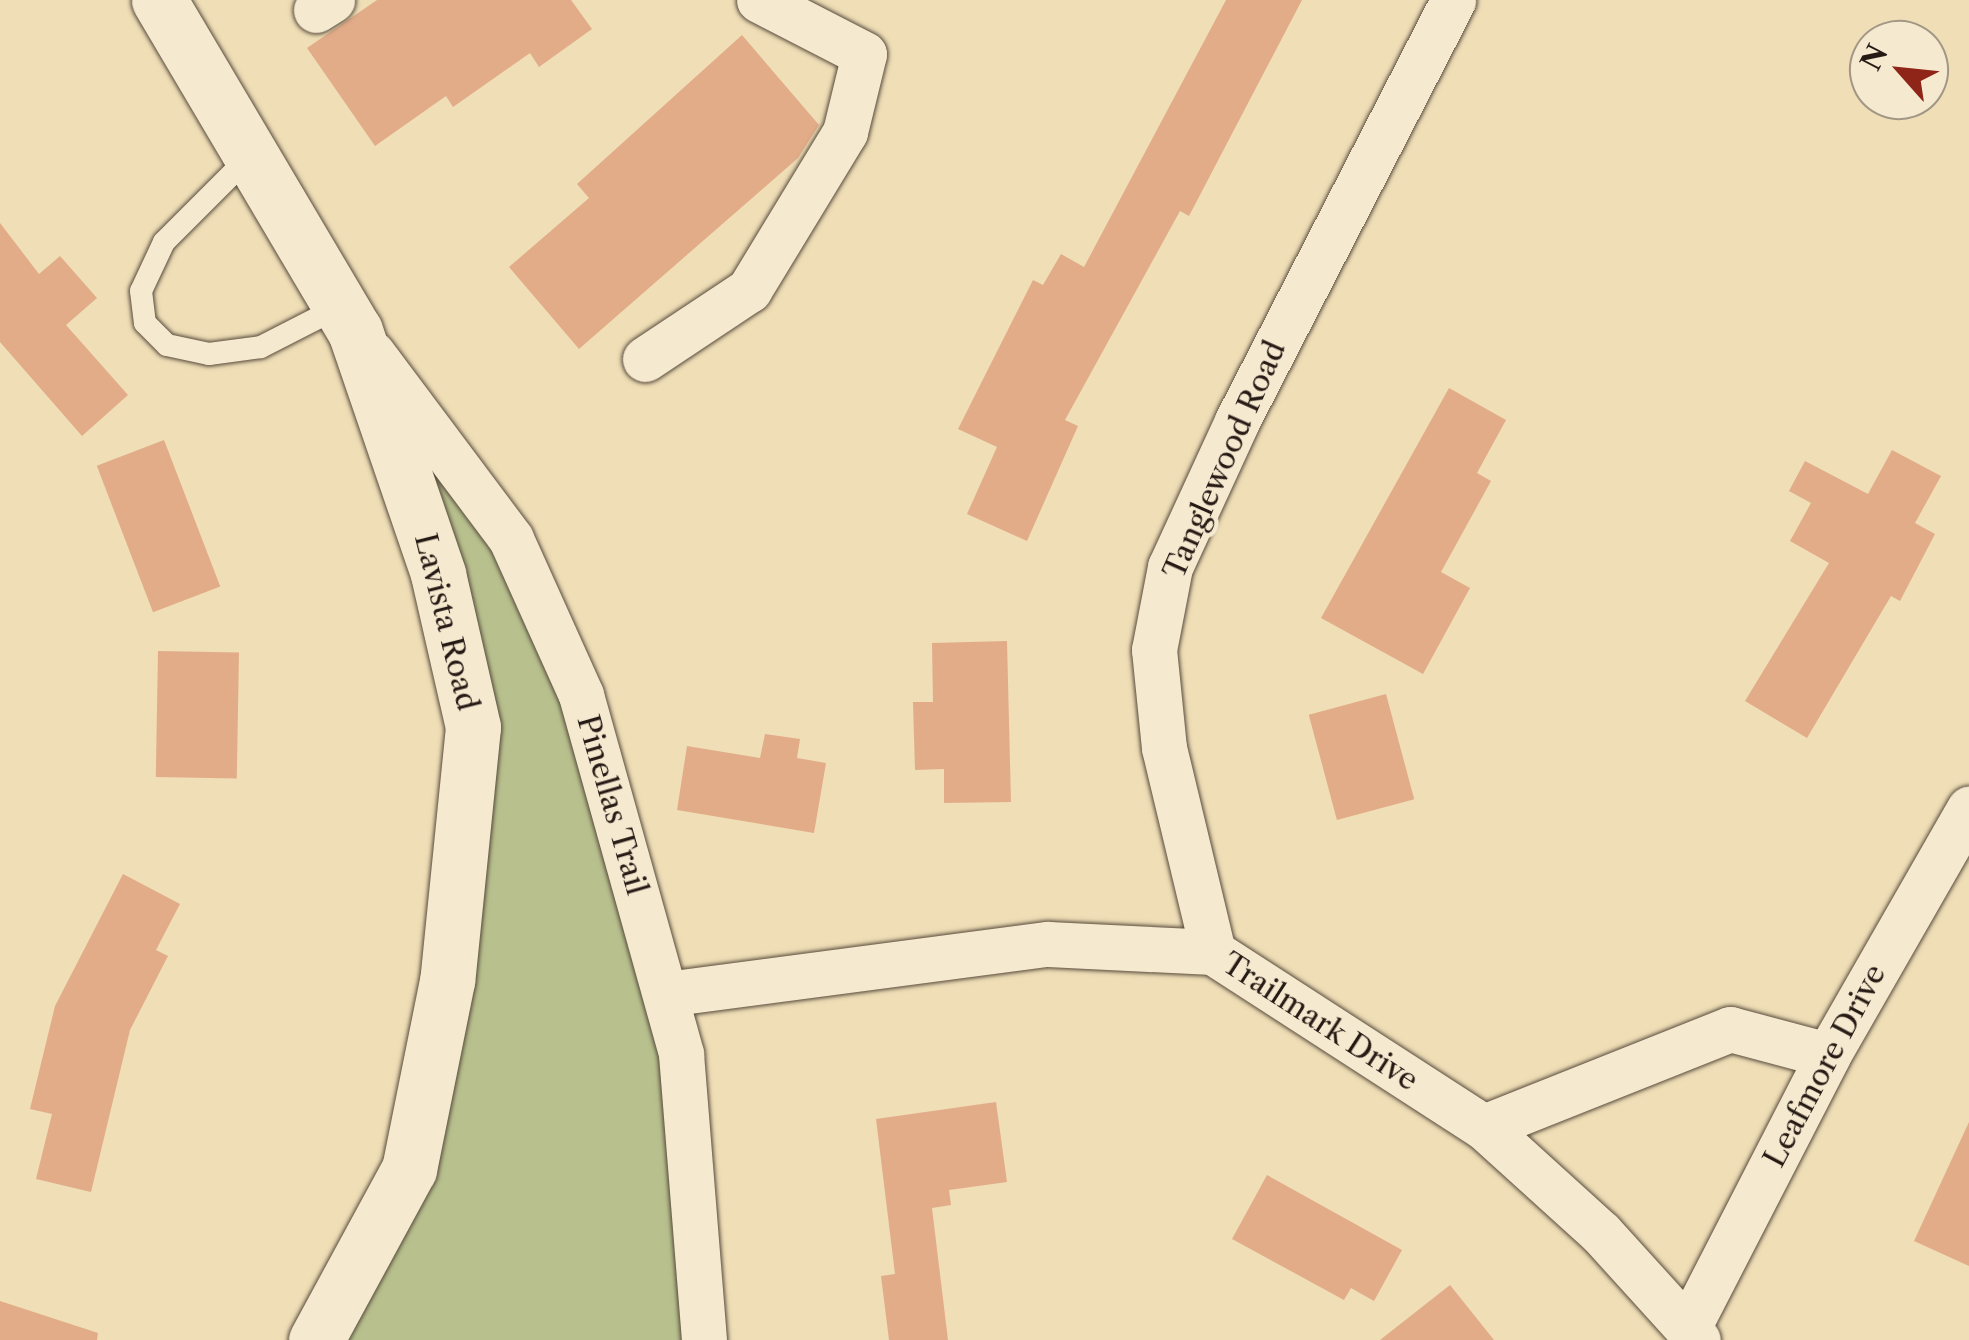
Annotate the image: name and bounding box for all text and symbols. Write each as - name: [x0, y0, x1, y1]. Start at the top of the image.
- north arrow: [1849, 20, 1949, 120]
- text: N: [1853, 39, 1895, 76]
- street label: Tanglewood Road: [1156, 335, 1294, 585]
- street label: Lavista Road: [407, 530, 485, 714]
- street label: Pinellas Trail: [569, 711, 655, 899]
- street label: Trailmark Drive: [1215, 945, 1425, 1099]
- street label: Leafmore Drive: [1756, 959, 1894, 1173]

